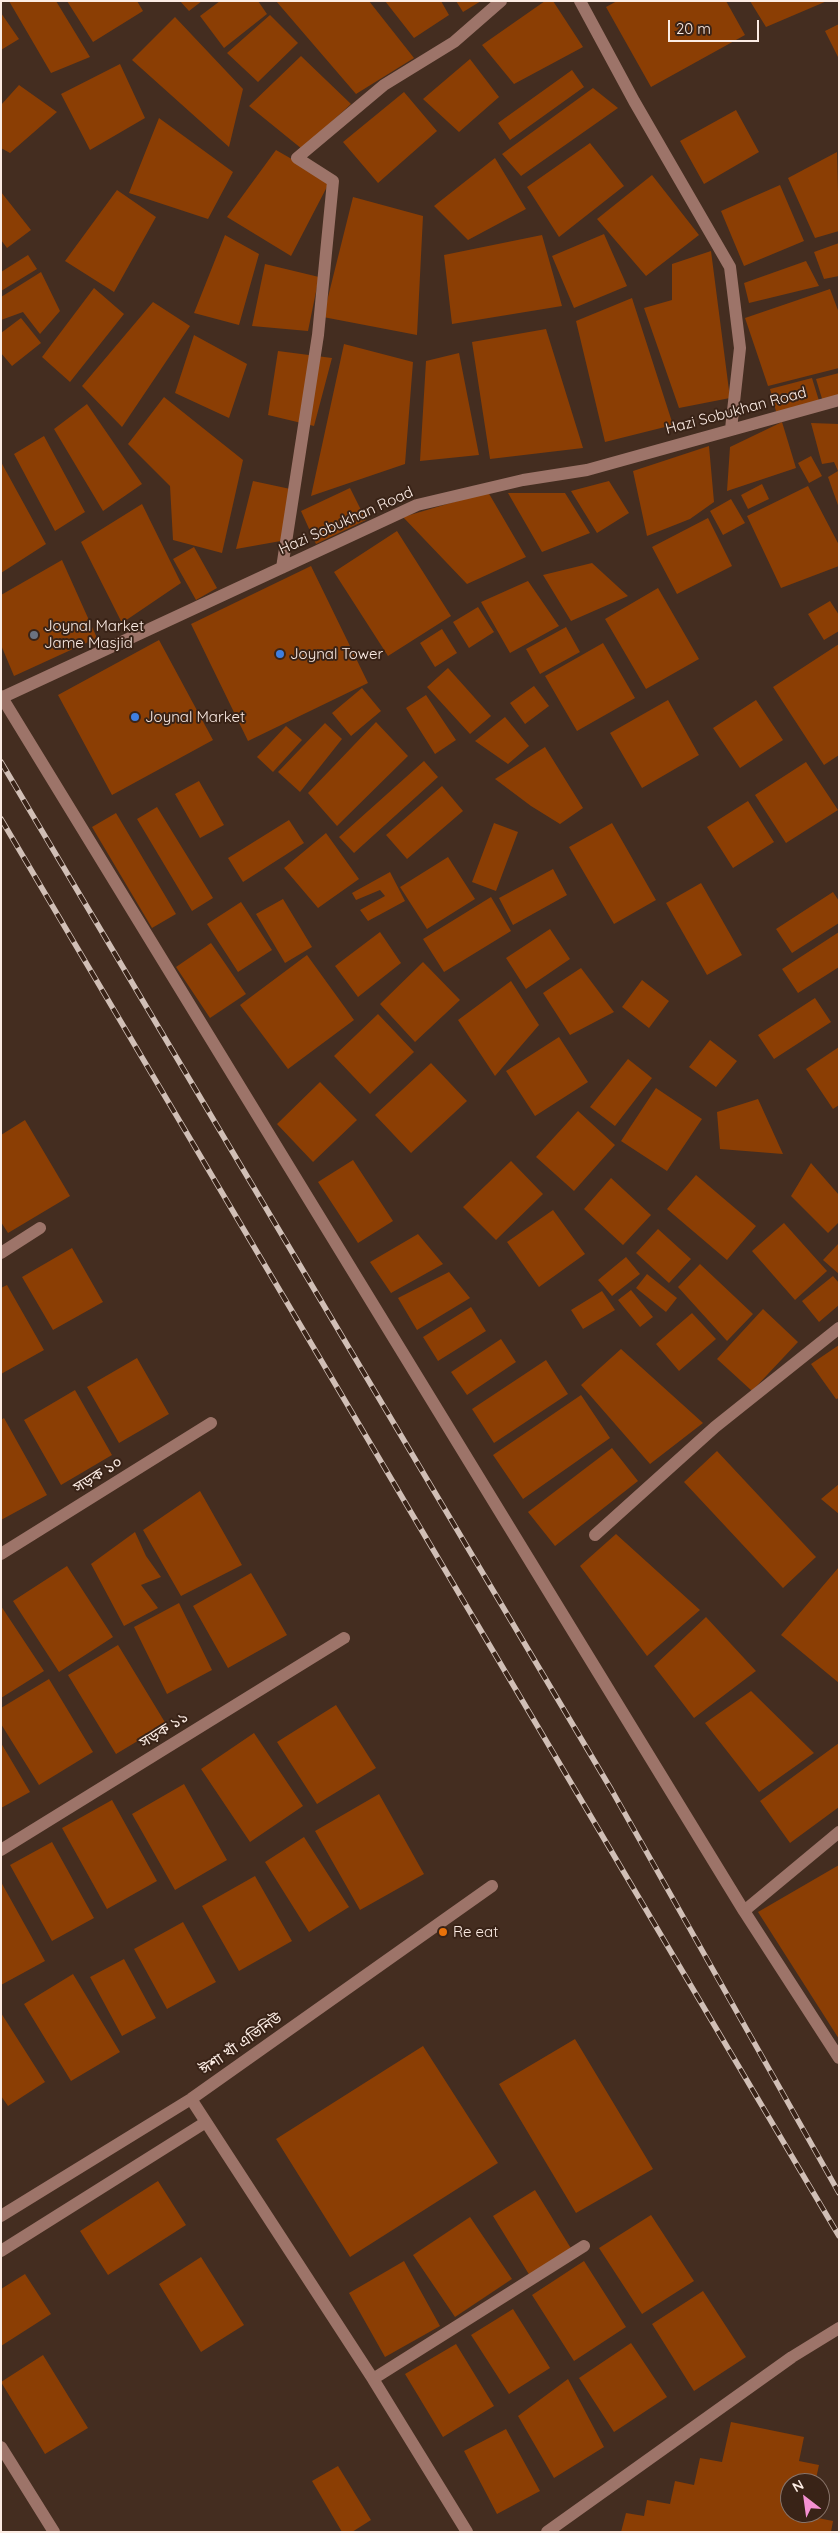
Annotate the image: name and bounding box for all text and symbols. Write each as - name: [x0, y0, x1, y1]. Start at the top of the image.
- scale bar: [670, 10, 761, 42]
- text: 20 m: [676, 19, 711, 38]
- street label: Hazi Sobukhan Road: [664, 384, 808, 438]
- street label: Hazi Sobukhan Road: [276, 483, 416, 559]
- place label: Joynal Market Jame Masjid: [44, 617, 144, 652]
- marker: Joynal Market Jame Masjid: [28, 629, 40, 641]
- place label: Joynal Tower: [290, 645, 383, 663]
- marker: Joynal Tower: [274, 648, 286, 660]
- place label: Joynal Market: [145, 708, 245, 726]
- marker: Joynal Market: [129, 711, 141, 723]
- street label: সড়ক ১০: [70, 1453, 126, 1497]
- street label: সড়ক ১১: [136, 1708, 192, 1752]
- place label: Re eat: [453, 1923, 498, 1941]
- marker: Re eat: [437, 1926, 449, 1938]
- street label: ঈশা খাঁ এভিনিউ: [197, 2009, 285, 2079]
- north arrow: [780, 2473, 830, 2523]
- text: N: [789, 2476, 807, 2496]

